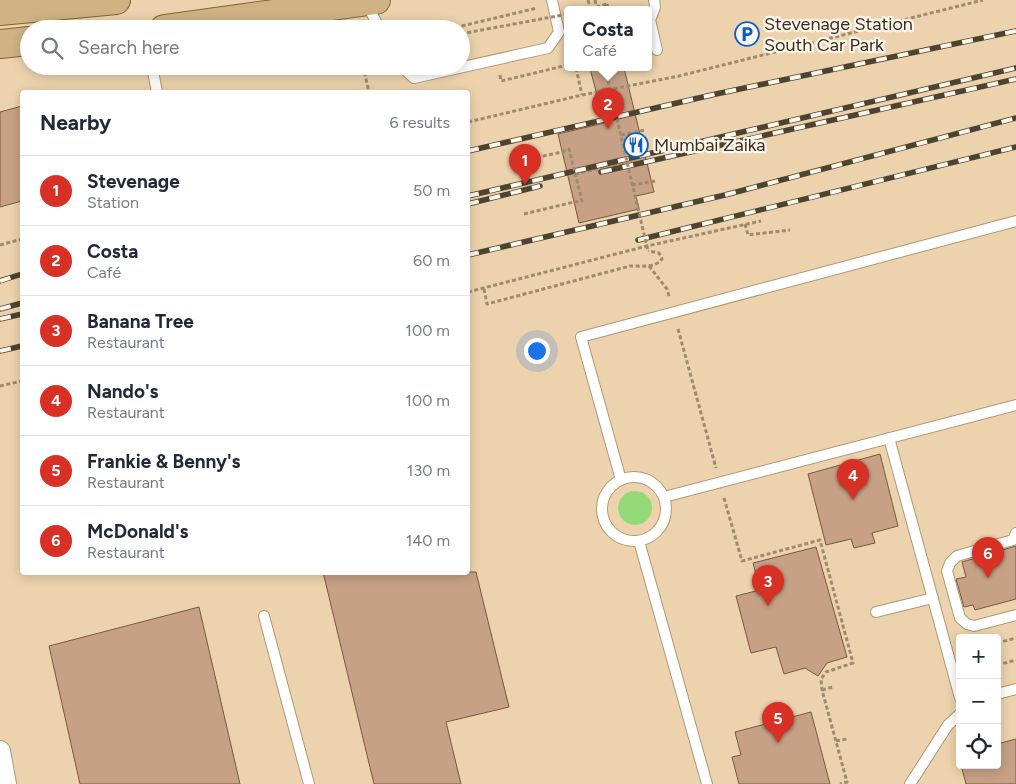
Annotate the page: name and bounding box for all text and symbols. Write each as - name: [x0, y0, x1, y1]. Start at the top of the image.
- popup: [564, 6, 652, 71]
- place label: Stevenage Station South Car Park: [764, 13, 913, 56]
- text: Costa: [582, 18, 634, 41]
- search box: [20, 20, 470, 75]
- parking icon: Stevenage Station South Car Park: [734, 21, 760, 47]
- icon: search: [38, 34, 66, 62]
- text: Search here: [78, 36, 180, 59]
- text: Café: [582, 41, 617, 60]
- pin: 2: [592, 88, 624, 129]
- text: Nearby: [40, 110, 111, 135]
- text: 6 results: [389, 113, 450, 132]
- restaurant icon: Mumbai Zaika: [623, 132, 649, 158]
- place label: Mumbai Zaika: [654, 134, 766, 156]
- pin: 1: [509, 144, 541, 185]
- text: Stevenage: [87, 170, 180, 193]
- text: 1: [53, 181, 59, 200]
- text: 50 m: [413, 181, 450, 200]
- text: Station: [87, 193, 139, 212]
- text: Costa: [87, 240, 138, 263]
- text: 2: [51, 251, 61, 270]
- text: 60 m: [413, 251, 450, 270]
- text: Café: [87, 263, 121, 282]
- text: Banana Tree: [87, 310, 194, 333]
- text: 3: [52, 321, 60, 340]
- text: 100 m: [405, 321, 450, 340]
- text: Restaurant: [87, 333, 165, 352]
- your location: [524, 338, 550, 364]
- text: Nando's: [87, 380, 158, 403]
- text: 4: [51, 391, 61, 410]
- text: 100 m: [405, 391, 450, 410]
- text: Restaurant: [87, 403, 165, 422]
- text: Frankie & Benny's: [87, 450, 240, 473]
- pin: 4: [837, 459, 869, 500]
- text: 5: [51, 461, 61, 480]
- text: 130 m: [407, 461, 450, 480]
- text: Restaurant: [87, 473, 165, 492]
- text: McDonald's: [87, 520, 188, 543]
- text: 6: [51, 531, 61, 550]
- text: 140 m: [406, 531, 450, 550]
- pin: 6: [972, 537, 1004, 578]
- text: Restaurant: [87, 543, 165, 562]
- pin: 3: [752, 565, 784, 606]
- map controls: [956, 634, 1001, 769]
- button: +: [956, 634, 1001, 679]
- button: −: [956, 679, 1001, 724]
- pin: 5: [762, 702, 794, 743]
- button: locate: [956, 724, 1001, 769]

